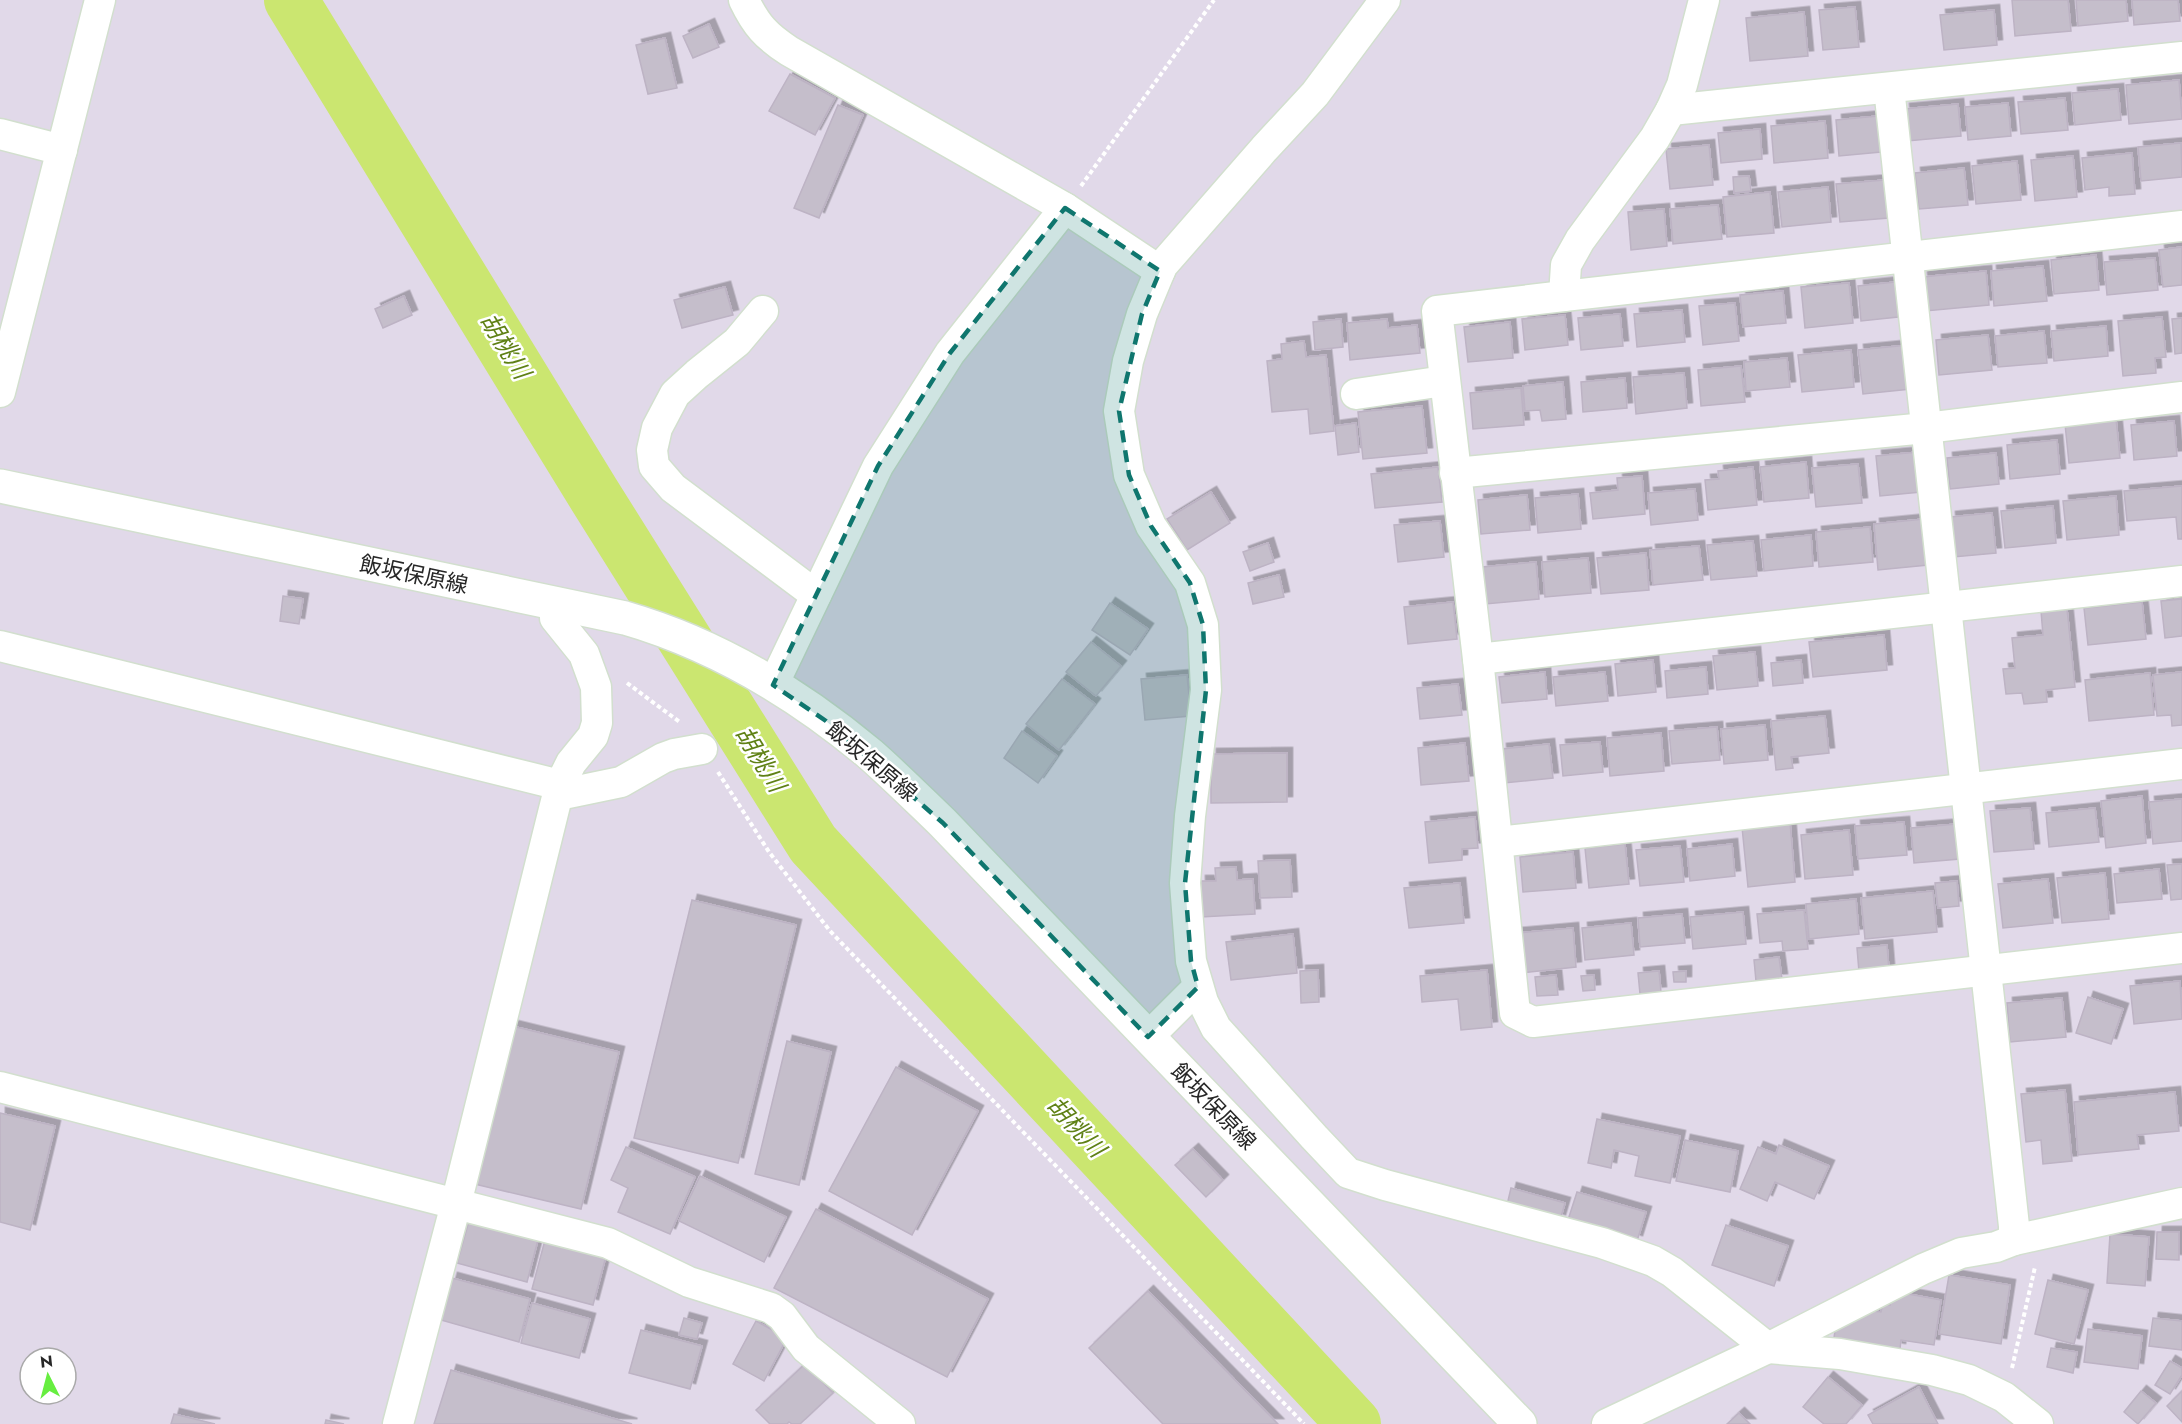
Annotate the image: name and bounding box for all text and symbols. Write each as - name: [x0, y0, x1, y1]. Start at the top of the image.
- water label: 胡桃川: [472, 306, 541, 388]
- street label: 飯坂保原線: [357, 547, 471, 601]
- street label: 飯坂保原線: [820, 713, 924, 809]
- water label: 胡桃川: [727, 719, 796, 801]
- street label: 飯坂保原線: [1164, 1055, 1264, 1157]
- water label: 胡桃川: [1039, 1088, 1116, 1167]
- north arrow: [18, 1346, 78, 1406]
- text: N: [39, 1349, 54, 1374]

